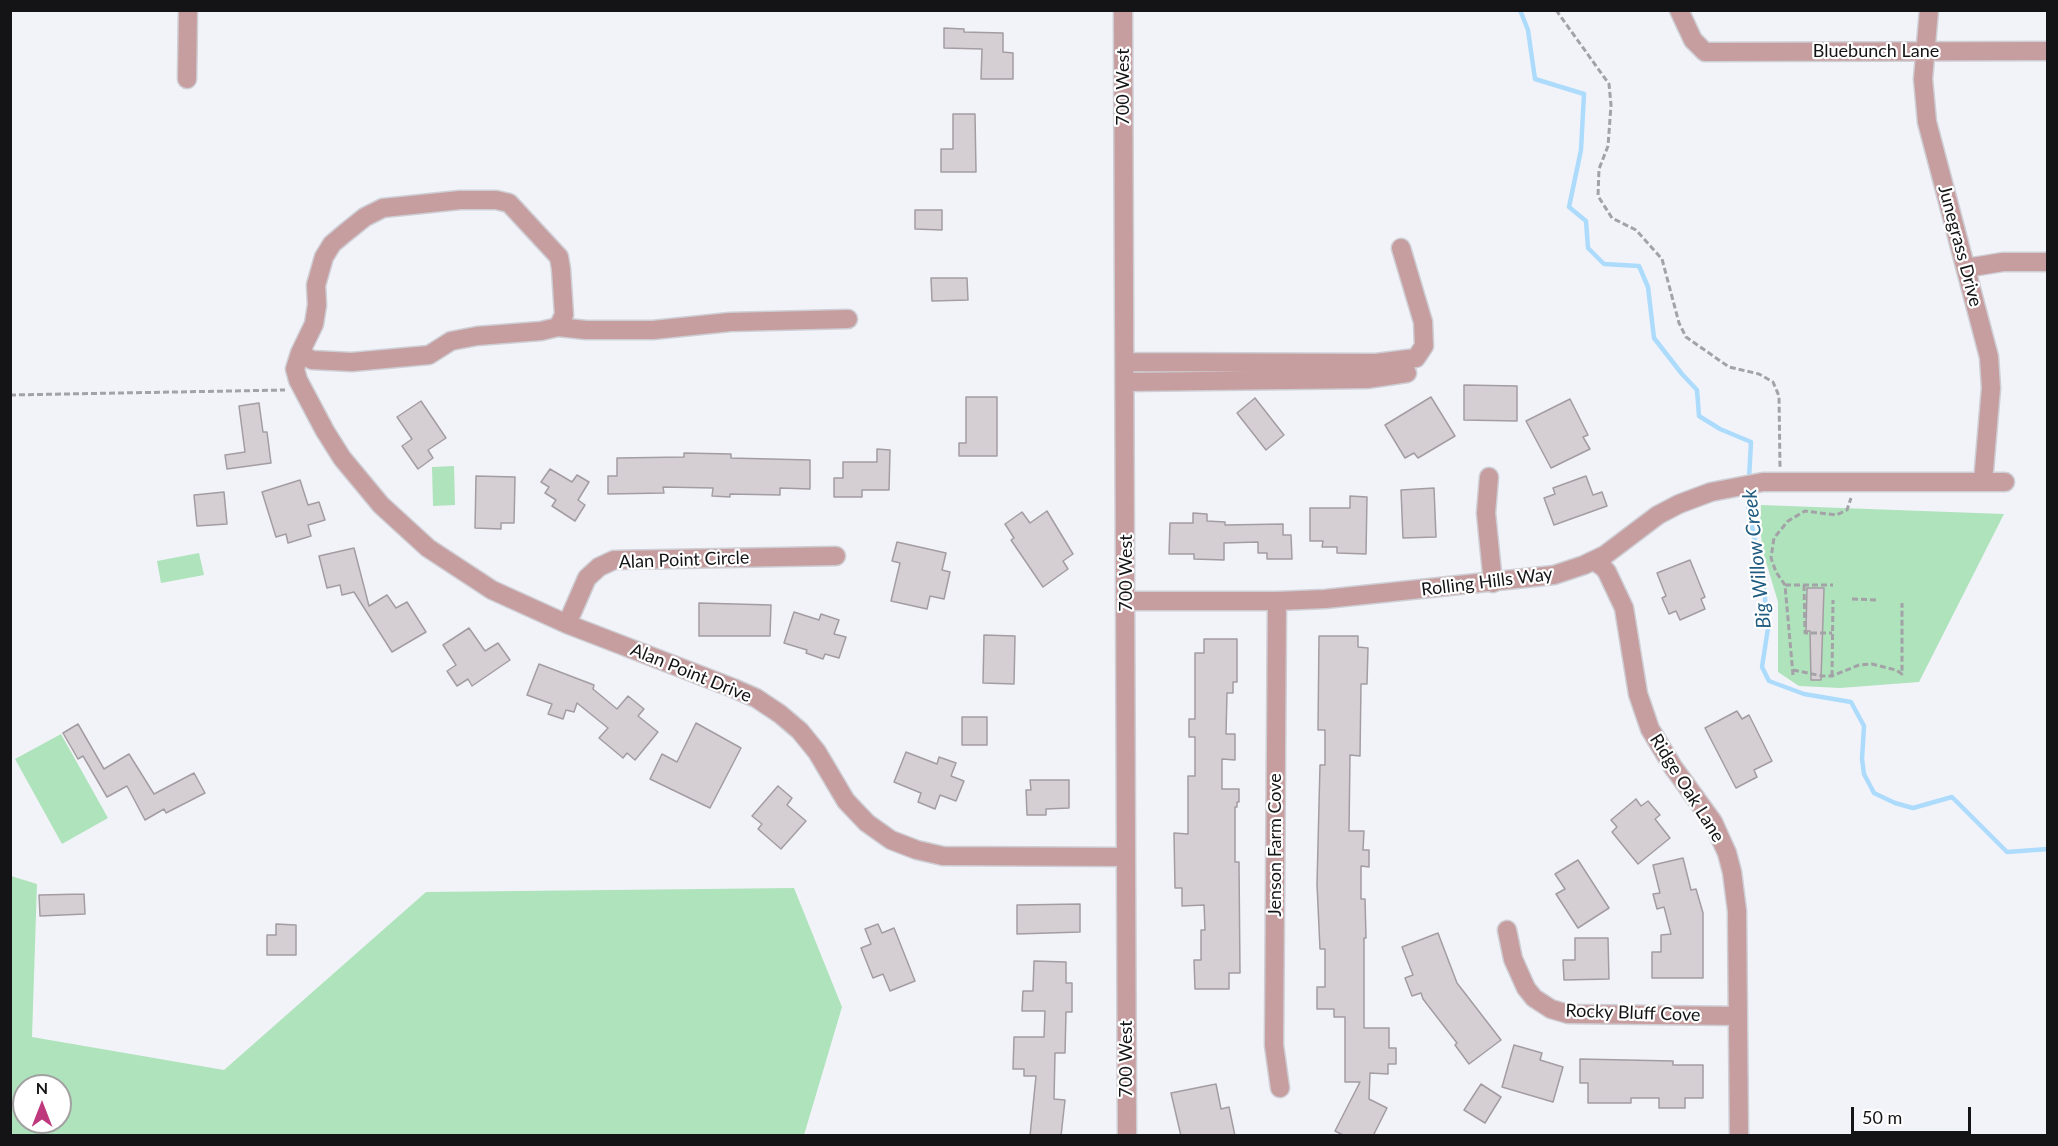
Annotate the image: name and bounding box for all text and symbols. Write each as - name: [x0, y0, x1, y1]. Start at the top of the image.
- street label: Bluebunch Lane: [1813, 40, 1939, 62]
- street label: 700 West: [1112, 48, 1134, 126]
- street label: Junegrass Drive: [1933, 183, 1987, 309]
- water label: Big Willow Creek: [1738, 488, 1776, 630]
- street label: 700 West: [1115, 534, 1137, 612]
- street label: Alan Point Circle: [618, 547, 750, 573]
- street label: Rolling Hills Way: [1420, 563, 1554, 601]
- street label: Alan Point Drive: [627, 639, 755, 707]
- street label: Ridge Oak Lane: [1645, 730, 1729, 846]
- street label: Jenson Farm Cove: [1264, 773, 1286, 917]
- street label: Rocky Bluff Cove: [1565, 1000, 1701, 1026]
- street label: 700 West: [1115, 1020, 1137, 1098]
- north arrow: [12, 1074, 72, 1134]
- text: N: [36, 1078, 48, 1097]
- scale bar: [1854, 1095, 1974, 1133]
- text: 50 m: [1862, 1106, 1902, 1128]

